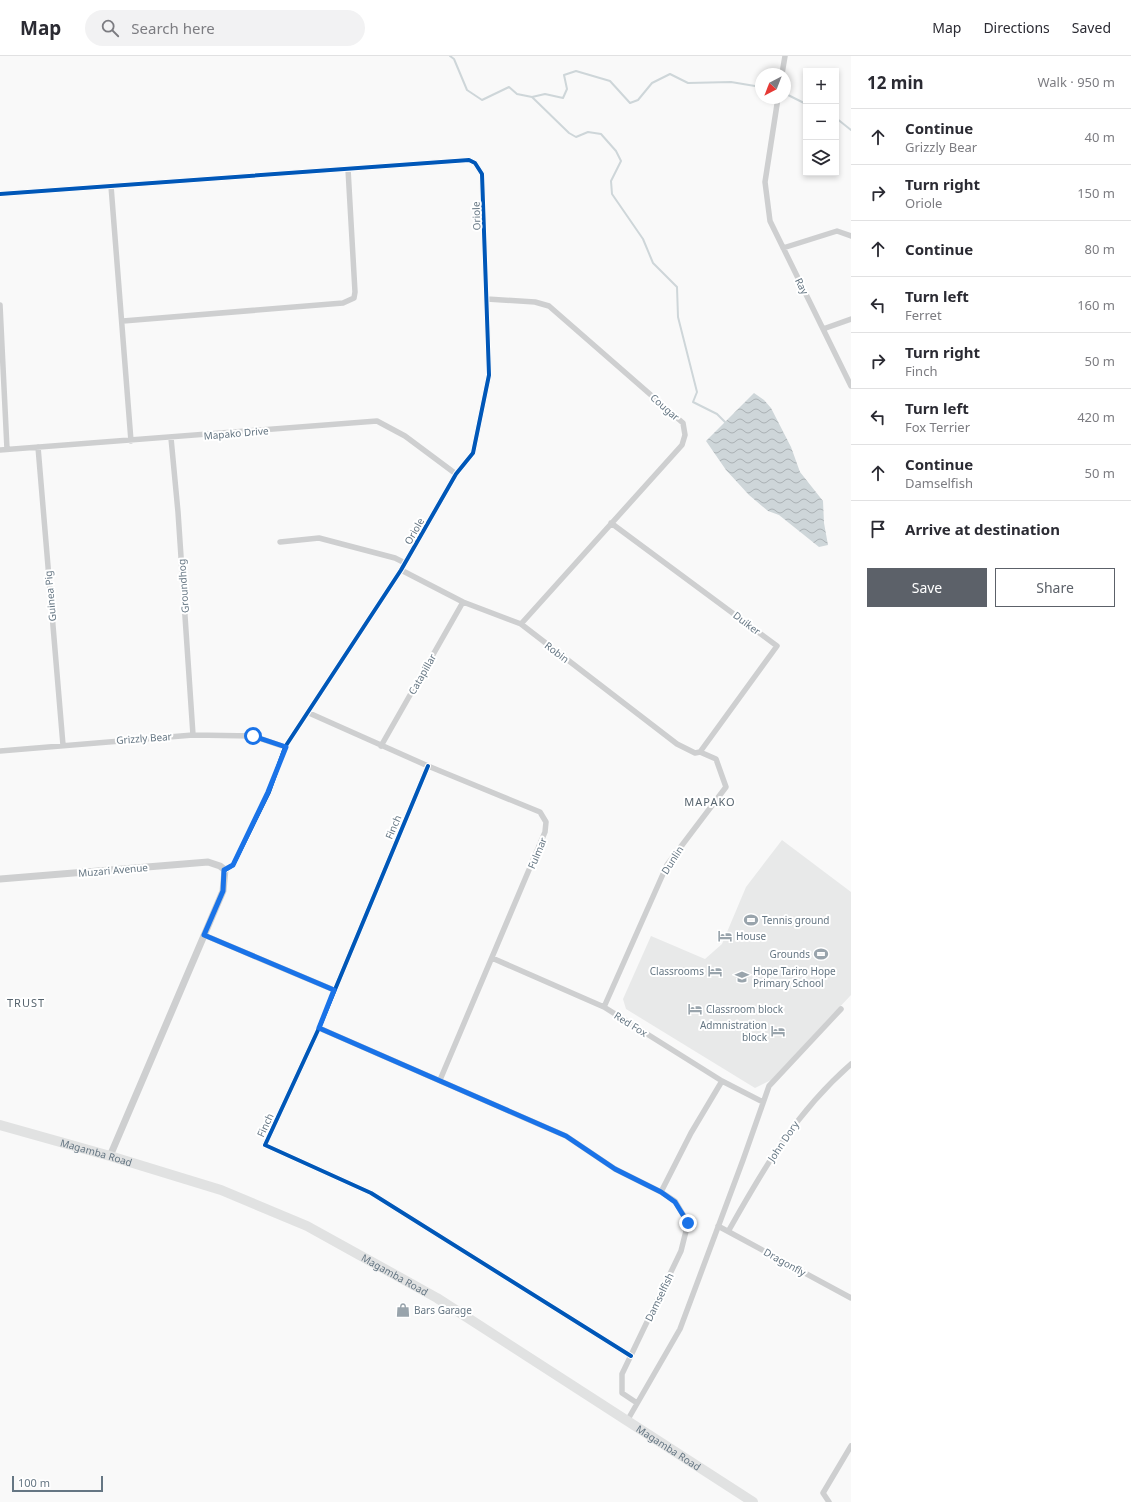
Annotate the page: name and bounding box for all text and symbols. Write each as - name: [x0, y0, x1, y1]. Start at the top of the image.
- search box: [85, 10, 365, 46]
- text: Map: [20, 15, 61, 41]
- icon: search: [99, 17, 121, 39]
- text: Search here: [131, 18, 215, 38]
- text: Map: [932, 18, 961, 37]
- text: Directions: [983, 18, 1050, 37]
- text: Saved: [1072, 18, 1111, 37]
- north arrow: [755, 68, 791, 104]
- map controls: [803, 68, 839, 176]
- button: +: [803, 68, 839, 104]
- text: 12 min: [867, 71, 924, 94]
- text: Walk · 950 m: [1037, 73, 1115, 91]
- button: −: [803, 104, 839, 140]
- text: Continue: [905, 118, 973, 138]
- icon: ahead: [867, 126, 889, 148]
- text: 40 m: [1085, 128, 1115, 146]
- text: Grizzly Bear: [905, 138, 977, 156]
- button: layers: [803, 140, 839, 176]
- text: Turn right: [905, 174, 980, 194]
- icon: right: [867, 182, 889, 204]
- text: 150 m: [1077, 184, 1115, 202]
- text: Oriole: [905, 194, 942, 212]
- street label: Oriole: [468, 201, 483, 231]
- icon: ahead: [867, 238, 889, 260]
- text: Continue: [905, 239, 973, 259]
- text: 80 m: [1085, 240, 1115, 258]
- street label: Ray: [792, 275, 812, 297]
- text: Turn left: [905, 286, 969, 306]
- icon: left: [867, 294, 889, 316]
- text: 160 m: [1077, 296, 1115, 314]
- text: Ferret: [905, 306, 942, 324]
- text: Turn right: [905, 342, 980, 362]
- icon: right: [867, 350, 889, 372]
- text: 50 m: [1085, 352, 1115, 370]
- text: Finch: [905, 362, 937, 380]
- street label: Cougar: [647, 390, 683, 424]
- text: Turn left: [905, 398, 969, 418]
- icon: left: [867, 406, 889, 428]
- text: 420 m: [1077, 408, 1115, 426]
- text: Fox Terrier: [905, 418, 970, 436]
- street label: Mapako Drive: [203, 423, 269, 443]
- text: Continue: [905, 454, 973, 474]
- icon: ahead: [867, 462, 889, 484]
- text: 50 m: [1085, 464, 1115, 482]
- text: Damselfish: [905, 474, 973, 492]
- street label: Oriole: [401, 515, 427, 547]
- icon: arrive: [867, 518, 889, 540]
- text: Arrive at destination: [905, 519, 1060, 539]
- street label: Groundhog: [174, 558, 192, 614]
- button: Save: [867, 568, 987, 607]
- button: Share: [995, 568, 1115, 607]
- street label: Guinea Pig: [41, 570, 59, 622]
- street label: Duiker: [730, 608, 764, 638]
- street label: Robin: [542, 638, 572, 666]
- street label: Catapillar: [405, 651, 439, 697]
- route start: [244, 727, 262, 745]
- street label: Grizzly Bear: [116, 729, 172, 747]
- district label: MAPAKO: [684, 794, 736, 809]
- street label: Finch: [382, 813, 404, 841]
- street label: Fulmar: [524, 835, 550, 871]
- street label: Dunlin: [658, 843, 686, 877]
- street label: Muzari Avenue: [78, 860, 149, 880]
- sports icon: Tennis ground: [743, 912, 759, 928]
- place label: Tennis ground: [762, 913, 829, 927]
- hotel icon: House: [717, 928, 733, 944]
- place label: House: [736, 929, 766, 943]
- sports icon: Grounds: [813, 946, 829, 962]
- place label: Grounds: [769, 947, 810, 961]
- hotel icon: Classrooms: [707, 963, 723, 979]
- place label: Classrooms: [650, 964, 704, 978]
- place label: Hope Tariro Hope Primary School: [753, 964, 836, 990]
- school or university icon: Hope Tariro Hope Primary School: [734, 969, 750, 985]
- district label: TRUST: [7, 995, 45, 1010]
- hotel icon: Classroom block: [687, 1001, 703, 1017]
- place label: Classroom block: [706, 1002, 784, 1016]
- street label: Red Fox: [612, 1008, 651, 1040]
- place label: Admnistration block: [700, 1018, 768, 1044]
- hotel icon: Admnistration block: [770, 1023, 786, 1039]
- street label: Finch: [253, 1111, 277, 1139]
- street label: John Dory: [764, 1117, 802, 1165]
- street label: Magamba Road: [59, 1135, 134, 1169]
- route end: [679, 1214, 697, 1232]
- street label: Dragonfly: [761, 1245, 809, 1280]
- street label: Magamba Road: [359, 1251, 431, 1299]
- street label: Damselfish: [641, 1270, 677, 1324]
- shop icon: Bars Garage: [395, 1302, 411, 1318]
- place label: Bars Garage: [414, 1303, 472, 1317]
- street label: Magamba Road: [634, 1422, 704, 1474]
- scale bar: [12, 1474, 103, 1493]
- text: 100 m: [18, 1475, 50, 1490]

